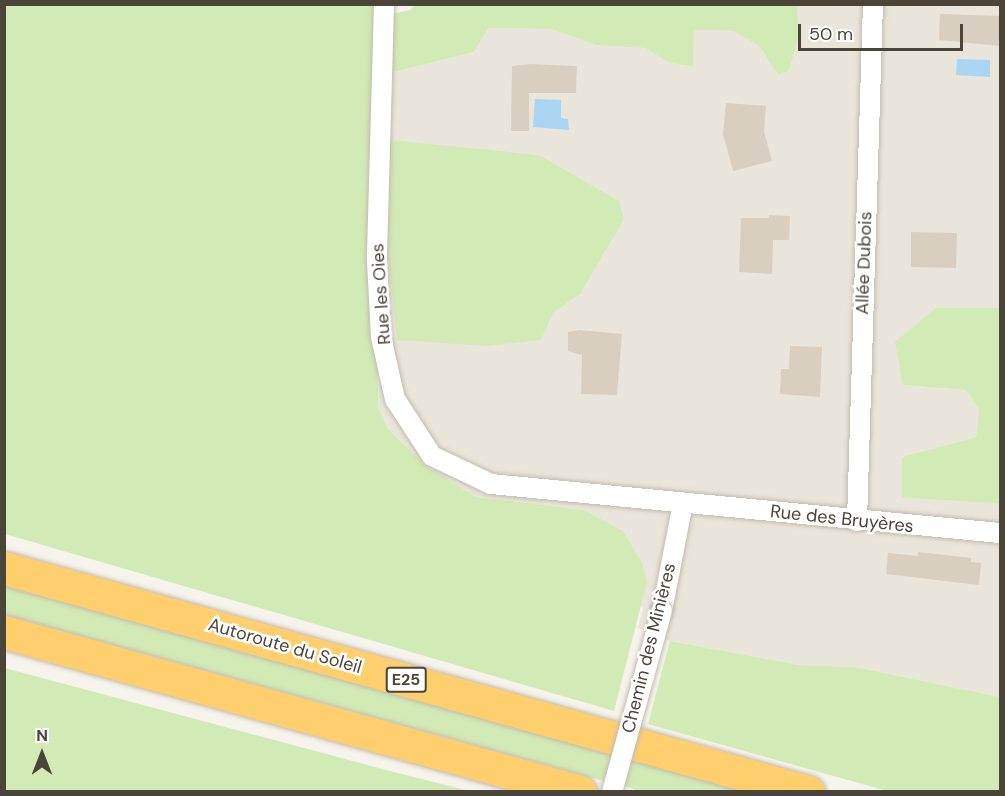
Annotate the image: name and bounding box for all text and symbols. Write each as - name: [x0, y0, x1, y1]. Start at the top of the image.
- scale bar: [801, 12, 966, 50]
- text: 50 m: [809, 22, 853, 46]
- street label: Allée Dubois: [851, 211, 877, 315]
- street label: Rue les Oies: [367, 243, 395, 345]
- street label: Rue des Bruyères: [769, 501, 915, 537]
- street label: Chemin des Minières: [617, 561, 681, 735]
- street label: Autoroute du Soleil: [206, 614, 364, 678]
- road number: E25: [385, 667, 427, 693]
- north arrow: [12, 724, 72, 784]
- text: N: [36, 725, 48, 746]

